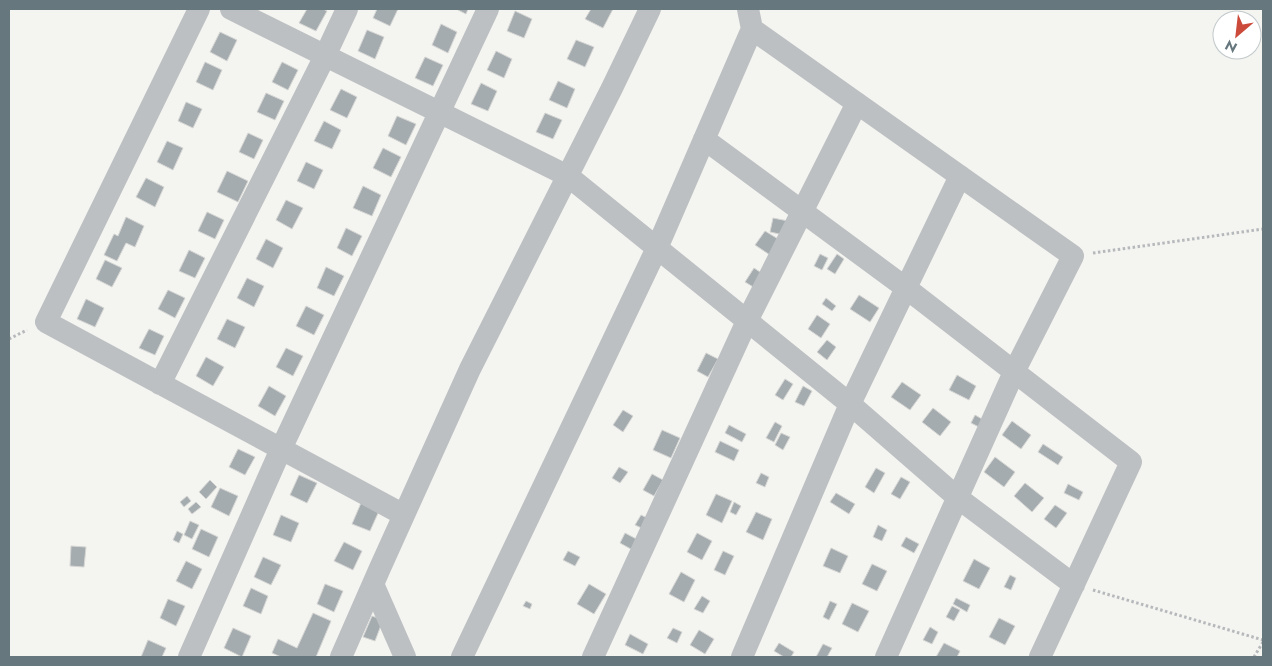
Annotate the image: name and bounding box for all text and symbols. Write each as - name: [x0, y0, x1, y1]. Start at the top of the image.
- north arrow: [1212, 10, 1262, 60]
- text: N: [1221, 35, 1241, 58]

